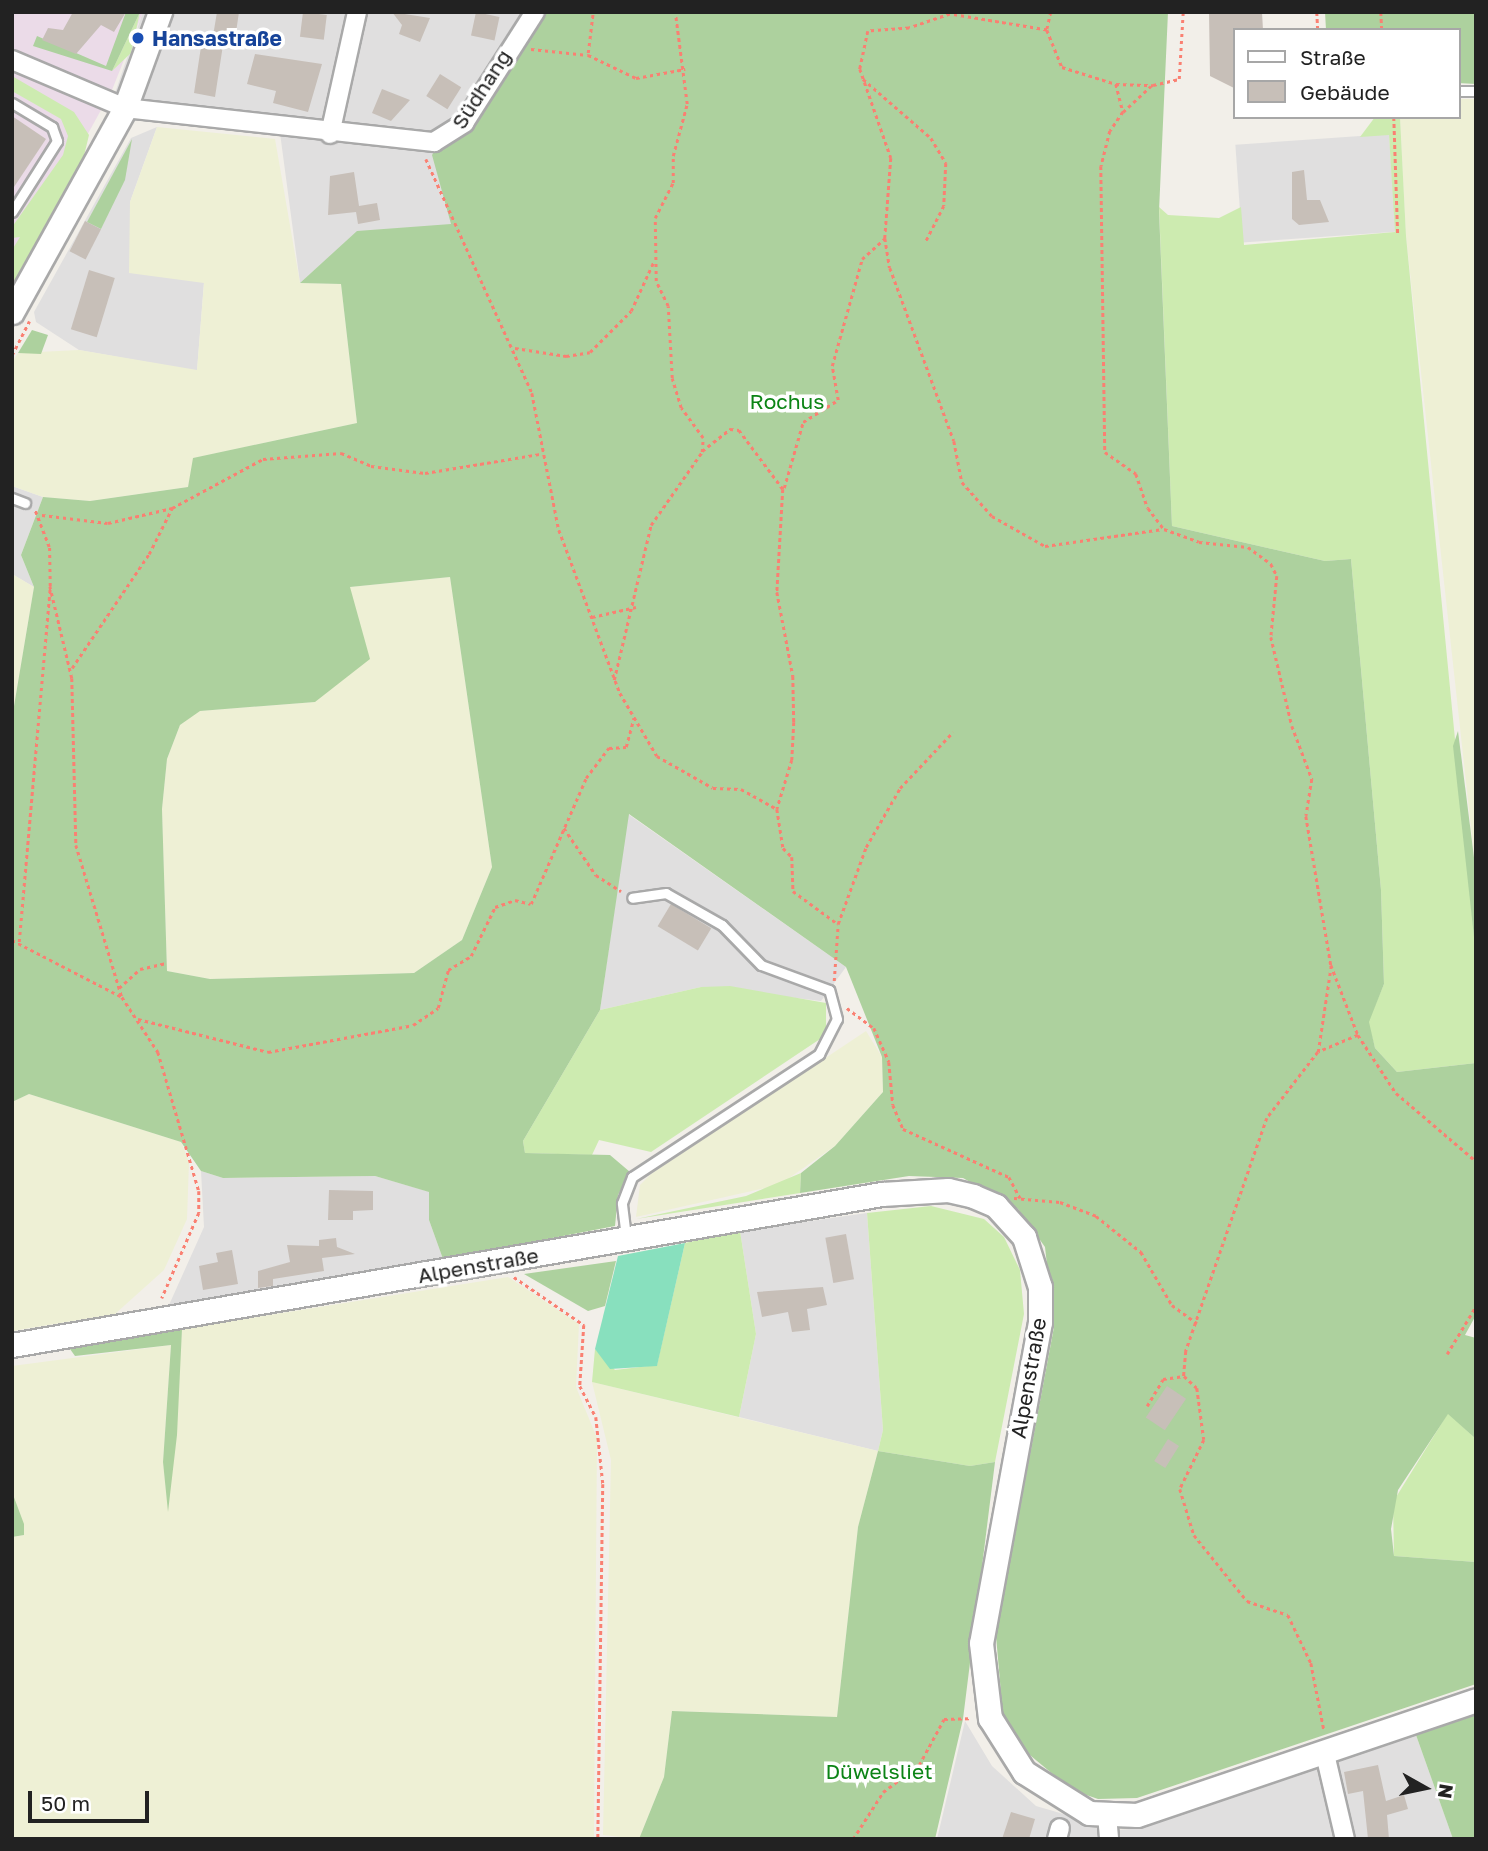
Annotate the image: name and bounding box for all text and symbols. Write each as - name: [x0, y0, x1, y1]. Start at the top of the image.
- place label: Hansastraße: [152, 25, 282, 51]
- legend: [1232, 28, 1460, 119]
- marker: Hansastraße: [130, 30, 146, 46]
- text: Straße: [1300, 44, 1366, 70]
- street label: Südhang: [446, 45, 516, 133]
- text: Gebäude: [1300, 79, 1390, 105]
- park label: Rochus: [750, 388, 824, 414]
- street label: Alpenstraße: [416, 1242, 540, 1288]
- street label: Alpenstraße: [1005, 1316, 1051, 1440]
- north arrow: [1390, 1753, 1460, 1823]
- park label: Düwelsliet: [825, 1758, 933, 1784]
- scale bar: [32, 1778, 152, 1822]
- text: N: [1434, 1782, 1459, 1800]
- text: 50 m: [41, 1790, 90, 1816]

